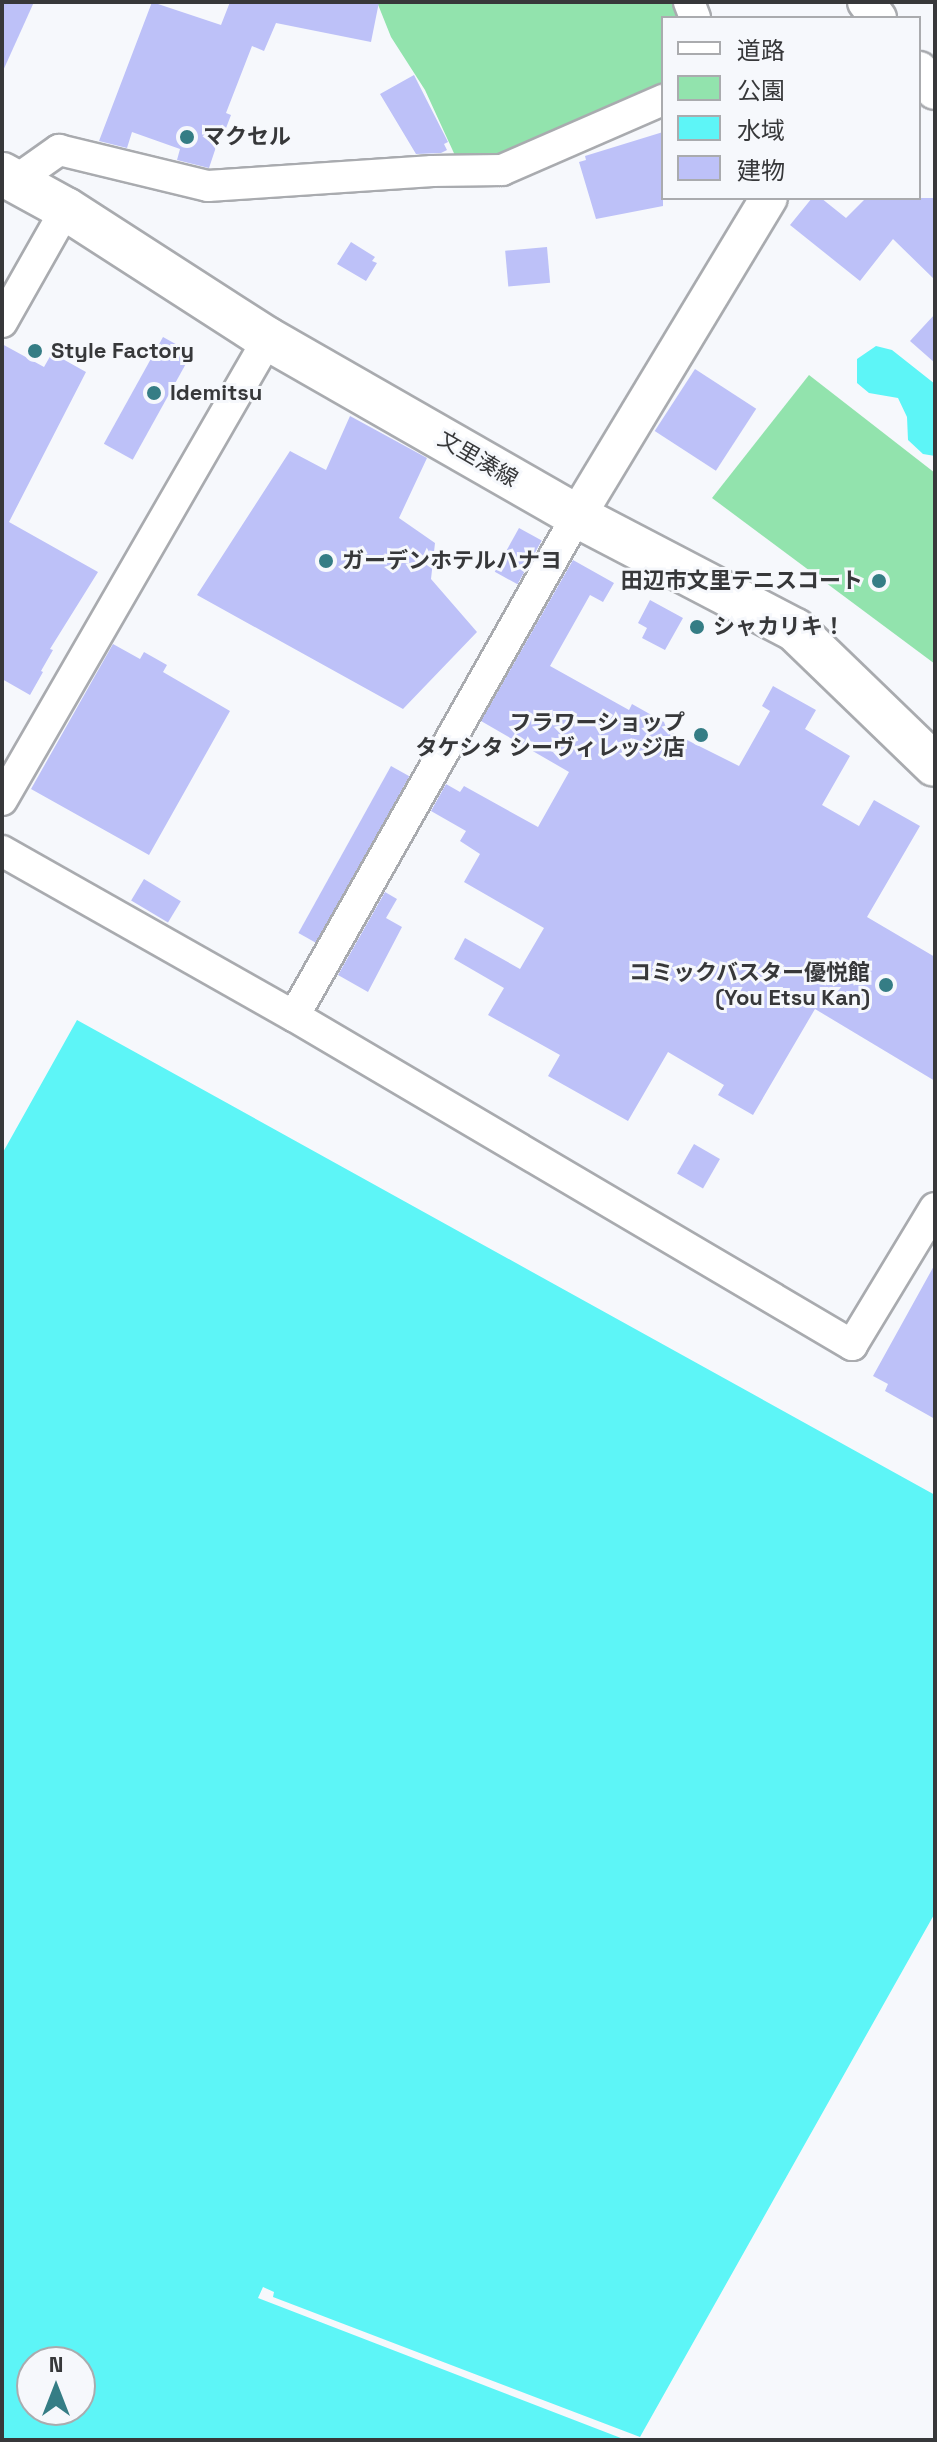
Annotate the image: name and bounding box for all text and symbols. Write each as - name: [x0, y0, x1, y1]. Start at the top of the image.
- legend: [661, 16, 921, 200]
- text: 道路: [737, 35, 785, 66]
- text: 公園: [737, 75, 785, 106]
- text: 水域: [737, 115, 785, 146]
- place label: マクセル: [203, 124, 291, 150]
- marker: マクセル: [178, 128, 196, 146]
- text: 建物: [737, 155, 785, 186]
- place label: Style Factory: [51, 338, 194, 364]
- marker: Style Factory: [26, 342, 44, 360]
- place label: Idemitsu: [170, 380, 262, 406]
- marker: Idemitsu: [145, 384, 163, 402]
- street label: 文里湊線: [433, 426, 523, 492]
- place label: ガーデンホテルハナヨ: [342, 548, 562, 574]
- marker: ガーデンホテルハナヨ: [317, 552, 335, 570]
- place label: 田辺市文里テニスコート: [621, 568, 863, 594]
- marker: 田辺市文里テニスコート: [870, 572, 888, 590]
- place label: シャカリキ！: [713, 614, 845, 640]
- marker: シャカリキ！: [688, 618, 706, 636]
- place label: フラワーショップ タケシタ シーヴィレッジ店: [415, 709, 685, 760]
- marker: フラワーショップ タケシタ シーヴィレッジ店: [692, 726, 710, 744]
- place label: コミックバスター優悦館 (You Etsu Kan): [628, 959, 870, 1010]
- marker: コミックバスター優悦館 (You Etsu Kan): [877, 976, 895, 994]
- north arrow: [16, 2346, 96, 2426]
- text: N: [49, 2350, 63, 2378]

